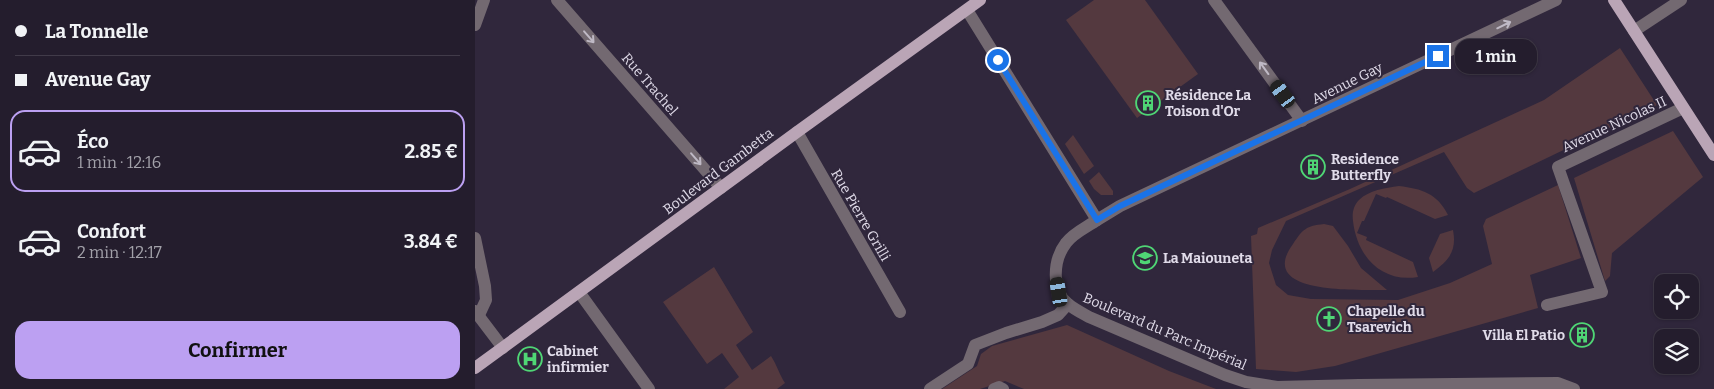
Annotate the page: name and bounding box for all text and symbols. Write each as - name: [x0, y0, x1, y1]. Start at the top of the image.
- one-way arrow: [1496, 19, 1511, 29]
- text: La Tonnelle: [45, 20, 149, 43]
- one-way arrow: [583, 30, 595, 43]
- callout: 1 min: [1455, 38, 1538, 74]
- route end: [1427, 45, 1449, 67]
- text: 1 min: [1476, 47, 1516, 66]
- route start: [987, 49, 1009, 71]
- street label: Rue Trachel: [618, 50, 681, 119]
- street label: Avenue Gay: [1309, 59, 1386, 108]
- one-way arrow: [1258, 61, 1269, 75]
- text: Avenue Gay: [45, 68, 151, 91]
- car: [1268, 77, 1297, 111]
- place label: Résidence La Toison d'Or: [1165, 87, 1251, 120]
- building icon: Résidence La Toison d'Or: [1135, 90, 1161, 116]
- street label: Avenue Nicolas II: [1559, 93, 1669, 156]
- street label: Boulevard Gambetta: [660, 124, 777, 218]
- icon: car: [17, 129, 62, 174]
- text: Éco: [77, 130, 109, 153]
- text: 2.85 €: [404, 140, 458, 163]
- place label: Residence Butterfly: [1331, 151, 1399, 184]
- text: 1 min · 12:16: [77, 153, 161, 172]
- one-way arrow: [690, 153, 702, 166]
- building icon: Residence Butterfly: [1300, 154, 1326, 180]
- street label: Rue Pierre Grilli: [827, 166, 894, 264]
- icon: car: [17, 219, 62, 264]
- text: Confort: [77, 220, 146, 243]
- text: 3.84 €: [404, 230, 458, 253]
- text: 2 min · 12:17: [77, 243, 162, 262]
- school or university icon: La Maiouneta: [1132, 245, 1158, 271]
- place label: La Maiouneta: [1163, 250, 1252, 267]
- map controls: [1654, 274, 1699, 374]
- button: locate: [1654, 274, 1699, 319]
- car: [1049, 276, 1068, 308]
- street label: Boulevard du Parc Impérial: [1080, 289, 1249, 374]
- place label: Chapelle du Tsarevich: [1347, 303, 1425, 336]
- church icon: Chapelle du Tsarevich: [1316, 306, 1342, 332]
- button: Confirmer: [15, 321, 460, 379]
- building icon: Villa El Patio: [1569, 322, 1595, 348]
- place label: Villa El Patio: [1483, 327, 1565, 344]
- button: layers: [1654, 329, 1699, 374]
- place label: Cabinet infirmier: [547, 343, 609, 376]
- hospital icon: Cabinet infirmier: [517, 346, 543, 372]

